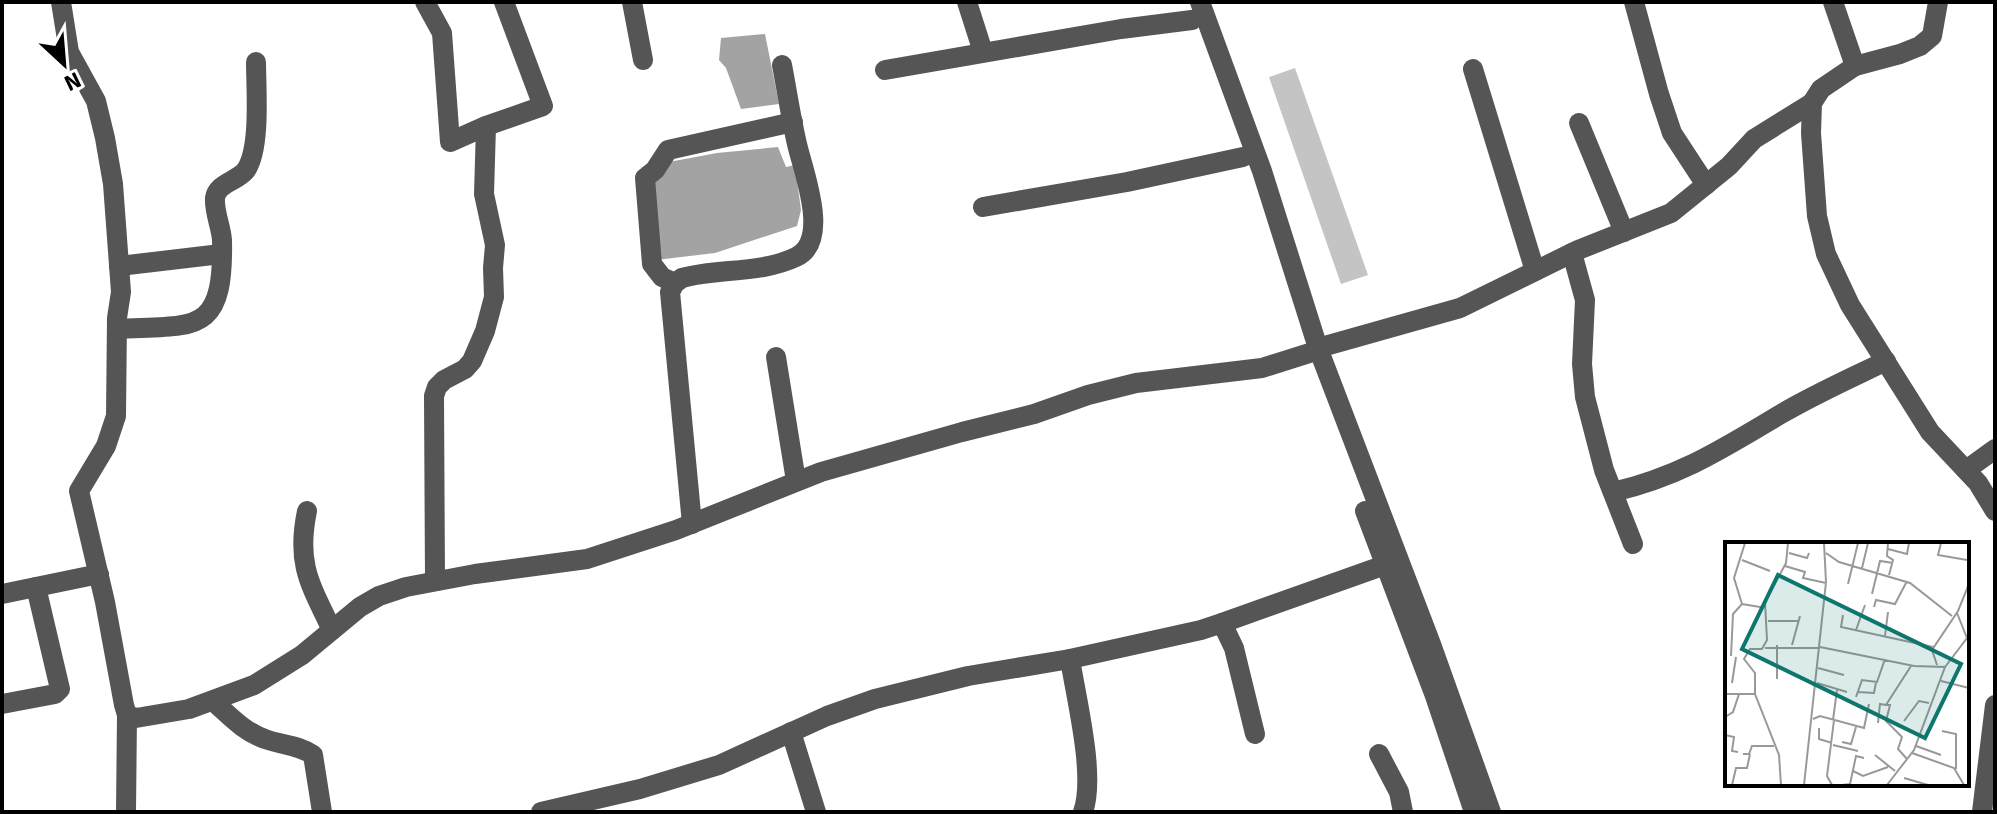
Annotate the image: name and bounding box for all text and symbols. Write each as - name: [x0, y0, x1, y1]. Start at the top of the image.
- north arrow: [24, 24, 104, 104]
- text: N: [60, 66, 85, 97]
- inset map: [1725, 542, 1969, 786]

